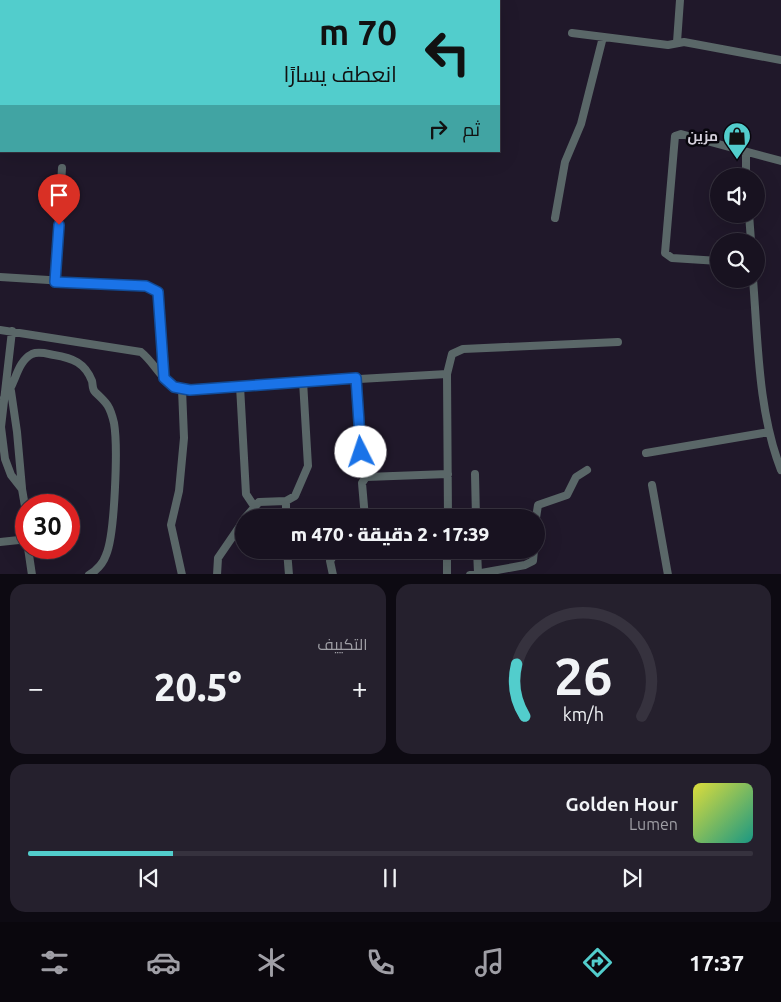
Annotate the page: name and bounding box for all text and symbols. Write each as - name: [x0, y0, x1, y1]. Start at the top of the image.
- text: 70 m: [319, 12, 397, 52]
- icon: left: [415, 20, 480, 85]
- text: انعطف يسارًا: [284, 61, 397, 86]
- icon: right: [424, 115, 452, 143]
- text: ثم: [462, 118, 480, 140]
- shop icon: مزين: [722, 121, 752, 160]
- place label: مزين: [687, 128, 718, 145]
- map controls: [710, 168, 765, 288]
- button: sound: [710, 168, 765, 223]
- pin: [38, 174, 80, 225]
- icon: arrive: [45, 181, 73, 209]
- button: search: [710, 233, 765, 288]
- position arrow: [334, 425, 386, 477]
- speed limit sign: 30: [15, 494, 80, 559]
- text: 17:39 · 2 دقيقة · 470 m: [291, 523, 489, 545]
- text: التكييف: [317, 635, 368, 653]
- text: 26: [554, 647, 613, 705]
- text: 20.5°: [154, 666, 241, 708]
- text: −: [28, 672, 44, 703]
- text: +: [352, 672, 367, 703]
- text: km/h: [563, 704, 604, 724]
- text: Golden Hour: [566, 793, 678, 815]
- text: Lumen: [629, 815, 678, 833]
- icon: previous: [135, 864, 163, 892]
- icon: pause: [376, 864, 404, 892]
- icon: next: [618, 864, 646, 892]
- icon: filters: [37, 945, 72, 980]
- icon: car: [146, 945, 181, 980]
- icon: climate: [254, 945, 289, 980]
- icon: phone: [363, 945, 398, 980]
- icon: music: [472, 945, 507, 980]
- icon: directions: [580, 945, 615, 980]
- text: 17:37: [689, 950, 744, 975]

